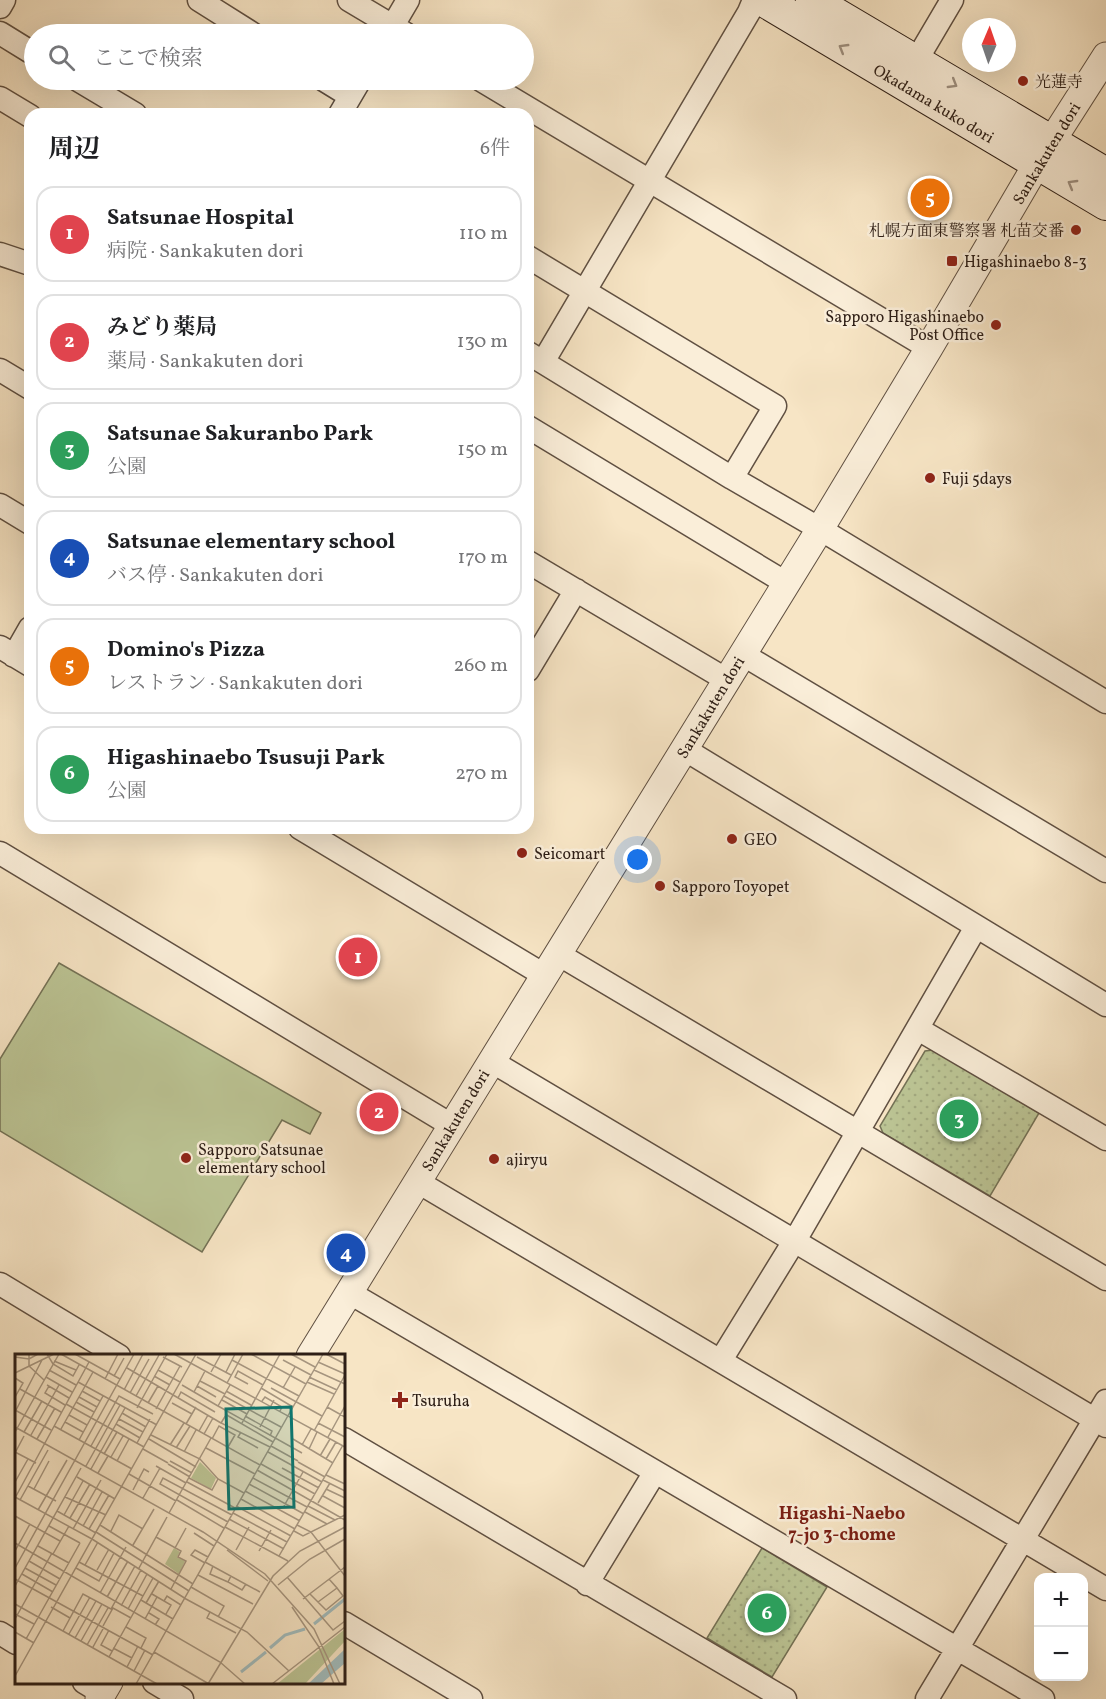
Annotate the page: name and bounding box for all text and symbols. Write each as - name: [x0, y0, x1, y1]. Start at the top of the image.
- north arrow: [962, 18, 1016, 72]
- search box: [24, 24, 534, 90]
- icon: search: [45, 41, 78, 74]
- one-way arrow: [839, 43, 849, 55]
- text: ここで検索: [93, 44, 203, 75]
- street label: Okadama kuko dori: [868, 60, 998, 150]
- place label: 光蓮寺: [1035, 72, 1083, 94]
- marker: 光蓮寺: [1016, 74, 1030, 88]
- one-way arrow: [947, 76, 957, 88]
- street label: Sankakuten dori: [1009, 99, 1087, 209]
- text: 周辺: [48, 132, 100, 168]
- text: 6件: [480, 135, 510, 163]
- pin: 5: [910, 176, 950, 220]
- one-way arrow: [1067, 180, 1078, 192]
- text: Satsunae Hospital: [107, 203, 294, 234]
- text: 1: [65, 220, 74, 248]
- text: 110 m: [459, 220, 508, 248]
- place label: 札幌方面東警察署 札苗交番: [869, 221, 1064, 243]
- marker: 札幌方面東警察署 札苗交番: [1069, 223, 1083, 237]
- text: 病院 · Sankakuten dori: [107, 238, 303, 266]
- place label: Higashinaebo 8-3: [964, 252, 1087, 274]
- marker: Higashinaebo 8-3: [945, 254, 959, 268]
- place label: Sapporo Higashinaebo Post Office: [825, 307, 984, 347]
- text: みどり薬局: [107, 313, 217, 344]
- marker: Sapporo Higashinaebo Post Office: [989, 318, 1003, 332]
- text: 2: [64, 328, 75, 356]
- text: 130 m: [457, 328, 508, 356]
- text: 薬局 · Sankakuten dori: [107, 348, 303, 376]
- text: Satsunae Sakuranbo Park: [107, 419, 373, 450]
- text: 3: [64, 436, 75, 464]
- text: 150 m: [457, 436, 508, 464]
- text: 公園: [107, 454, 147, 482]
- place label: Fuji 5days: [942, 469, 1012, 491]
- marker: Fuji 5days: [923, 471, 937, 485]
- text: Satsunae elementary school: [107, 527, 395, 558]
- text: 4: [63, 544, 76, 572]
- text: 170 m: [458, 544, 508, 572]
- text: バス停 · Sankakuten dori: [107, 562, 323, 590]
- text: Domino's Pizza: [107, 635, 265, 666]
- text: 5: [65, 652, 74, 680]
- text: 260 m: [453, 652, 508, 680]
- street label: Sankakuten dori: [673, 653, 751, 763]
- text: レストラン · Sankakuten dori: [107, 670, 363, 698]
- text: Higashinaebo Tsusuji Park: [107, 743, 385, 774]
- text: 6: [64, 760, 75, 788]
- text: 270 m: [455, 760, 508, 788]
- text: 公園: [107, 778, 147, 806]
- place label: GEO: [744, 830, 777, 852]
- marker: GEO: [725, 832, 739, 846]
- place label: Seicomart: [534, 844, 606, 866]
- your location: [623, 845, 652, 874]
- marker: Seicomart: [515, 846, 529, 860]
- place label: Sapporo Toyopet: [672, 877, 790, 899]
- marker: Sapporo Toyopet: [653, 879, 667, 893]
- pin: 1: [338, 934, 378, 980]
- street label: Sankakuten dori: [418, 1066, 496, 1176]
- pin: 2: [360, 1090, 398, 1134]
- pin: 3: [940, 1096, 978, 1142]
- place label: Sapporo Satsunae elementary school: [198, 1140, 326, 1180]
- place label: ajiryu: [506, 1150, 548, 1172]
- marker: Sapporo Satsunae elementary school: [179, 1151, 193, 1165]
- marker: ajiryu: [487, 1152, 501, 1166]
- pin: 4: [326, 1230, 366, 1276]
- inset map: [15, 1354, 345, 1684]
- place label: Tsuruha: [412, 1391, 470, 1413]
- marker: Tsuruha: [393, 1393, 407, 1407]
- district label: Higashi-Naebo 7-jo 3-chome: [779, 1502, 905, 1548]
- map controls: [1034, 1573, 1088, 1681]
- button: +: [1034, 1573, 1088, 1627]
- pin: 6: [748, 1590, 786, 1636]
- button: −: [1034, 1627, 1088, 1681]

